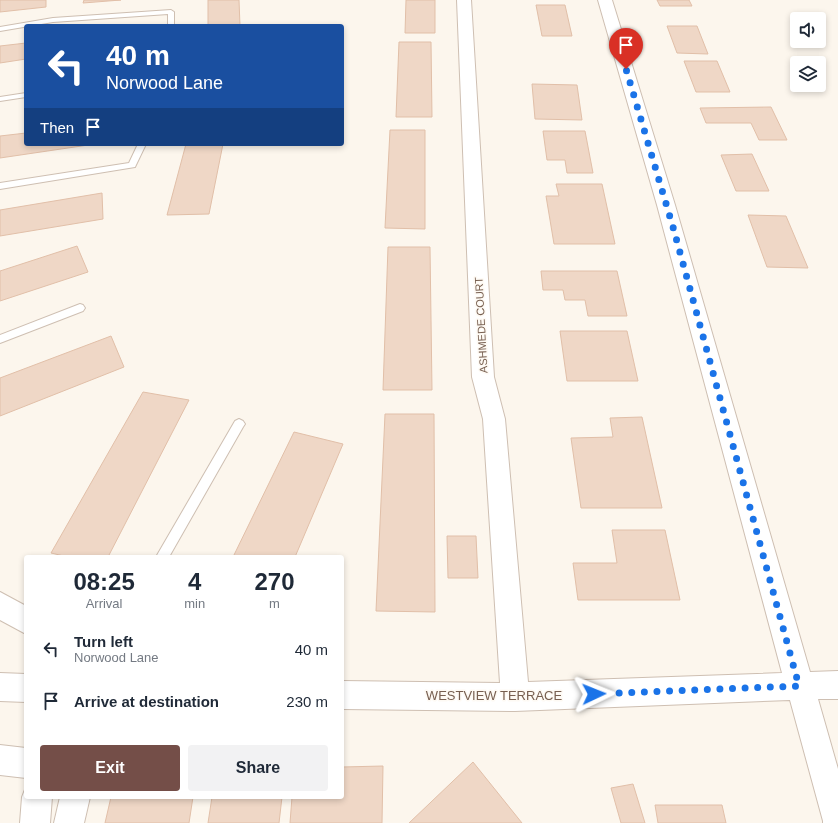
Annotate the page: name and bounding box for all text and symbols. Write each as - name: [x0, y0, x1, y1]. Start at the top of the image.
- map controls: [790, 12, 826, 92]
- button: sound: [790, 12, 826, 48]
- pin: [609, 28, 643, 69]
- icon: arrive: [615, 34, 637, 56]
- icon: left: [40, 40, 92, 92]
- text: 40 m: [106, 40, 170, 71]
- button: layers: [790, 56, 826, 92]
- text: Norwood Lane: [106, 73, 223, 93]
- icon: arrive: [82, 116, 104, 138]
- text: Then: [40, 119, 74, 136]
- street label: ASHMEDE COURT: [472, 276, 490, 373]
- text: 08:25: [73, 568, 135, 595]
- text: 4: [188, 568, 201, 595]
- text: 270: [255, 568, 295, 595]
- text: Arrival: [86, 596, 123, 611]
- text: min: [184, 596, 205, 611]
- text: m: [269, 596, 280, 611]
- text: Turn left: [74, 633, 133, 650]
- icon: left: [40, 638, 62, 660]
- text: 40 m: [295, 641, 328, 658]
- text: Norwood Lane: [74, 650, 159, 665]
- position arrow: [573, 673, 615, 715]
- street label: WESTVIEW TERRACE: [426, 688, 562, 703]
- icon: arrive: [40, 690, 62, 712]
- text: Arrive at destination: [74, 693, 219, 710]
- text: 230 m: [286, 693, 328, 710]
- button: Exit: [40, 745, 180, 791]
- button: Share: [188, 745, 328, 791]

